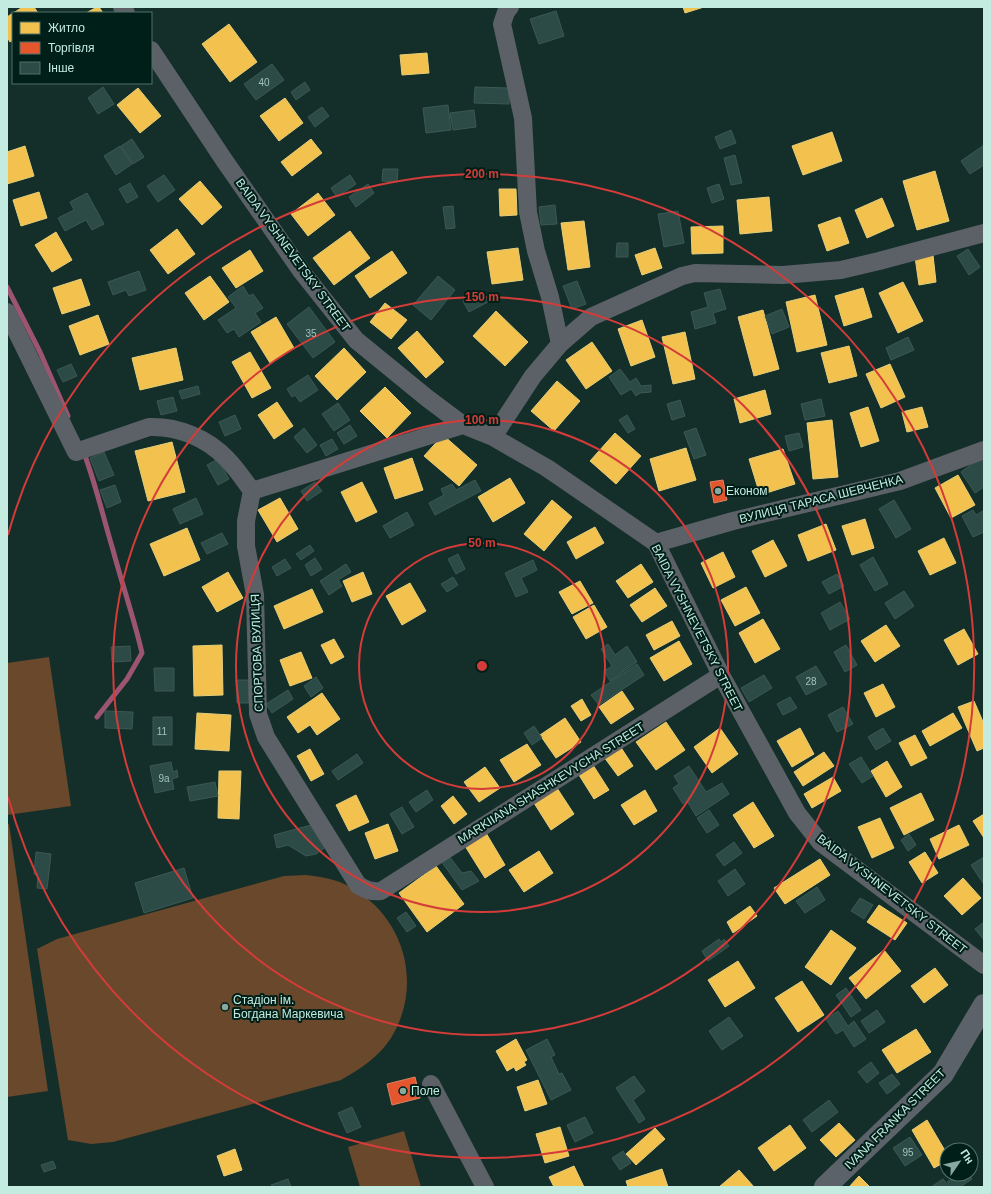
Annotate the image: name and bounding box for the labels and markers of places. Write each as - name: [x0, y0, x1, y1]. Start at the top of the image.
- place label: Економ: [726, 484, 768, 498]
- marker: Економ: [713, 486, 723, 496]
- centre of rings: [475, 659, 489, 673]
- place label: Стадіон ім. Богдана Маркевича: [233, 993, 344, 1021]
- marker: Стадіон ім. Богдана Маркевича: [220, 1002, 230, 1012]
- place label: Поле: [411, 1084, 440, 1098]
- marker: Поле: [398, 1086, 408, 1096]

